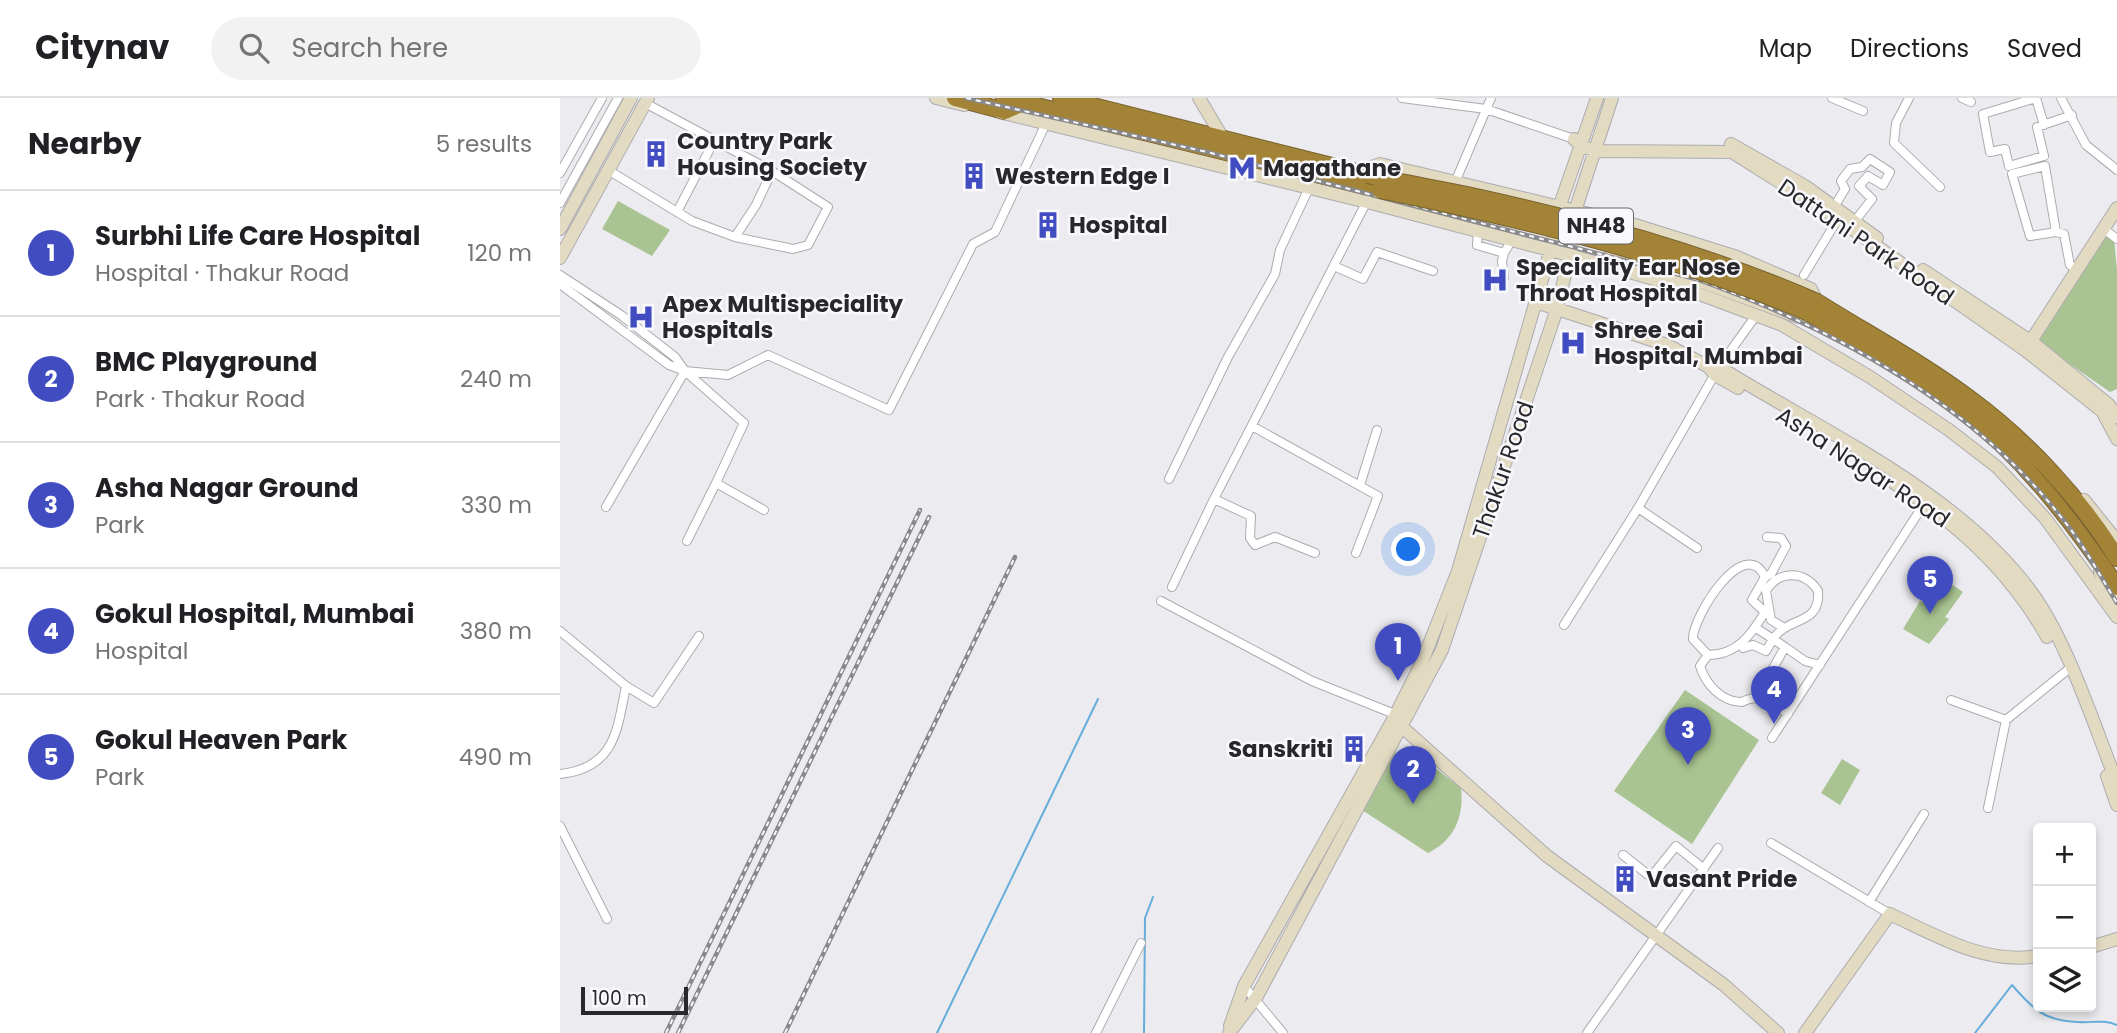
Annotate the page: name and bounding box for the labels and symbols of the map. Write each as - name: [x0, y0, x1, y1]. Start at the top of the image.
- place label: Country Park Housing Society: [677, 125, 868, 183]
- building icon: Country Park Housing Society: [641, 139, 671, 169]
- place label: Magathane: [1263, 152, 1401, 184]
- metro station icon: Magathane: [1227, 153, 1257, 183]
- place label: Western Edge I: [995, 160, 1169, 192]
- building icon: Western Edge I: [959, 161, 989, 191]
- street label: Dattani Park Road: [1772, 171, 1960, 313]
- road number: NH48: [1559, 208, 1633, 244]
- place label: Hospital: [1069, 209, 1167, 241]
- building icon: Hospital: [1033, 210, 1063, 240]
- place label: Speciality Ear Nose Throat Hospital: [1516, 251, 1740, 309]
- hospital icon: Speciality Ear Nose Throat Hospital: [1480, 265, 1510, 295]
- place label: Apex Multispeciality Hospitals: [662, 288, 904, 346]
- hospital icon: Apex Multispeciality Hospitals: [626, 302, 656, 332]
- place label: Shree Sai Hospital, Mumbai: [1594, 314, 1803, 372]
- hospital icon: Shree Sai Hospital, Mumbai: [1558, 328, 1588, 358]
- street label: Thakur Road: [1464, 397, 1542, 543]
- street label: Asha Nagar Road: [1770, 399, 1956, 535]
- your location: [1391, 532, 1425, 566]
- pin: 5: [1907, 556, 1953, 614]
- pin: 1: [1375, 623, 1421, 681]
- pin: 4: [1751, 666, 1797, 724]
- pin: 3: [1665, 707, 1711, 765]
- place label: Sanskriti: [1228, 733, 1333, 765]
- building icon: Sanskriti: [1339, 734, 1369, 764]
- pin: 2: [1390, 746, 1436, 804]
- place label: Vasant Pride: [1646, 863, 1797, 895]
- building icon: Vasant Pride: [1610, 864, 1640, 894]
- scale bar: [581, 984, 688, 1016]

